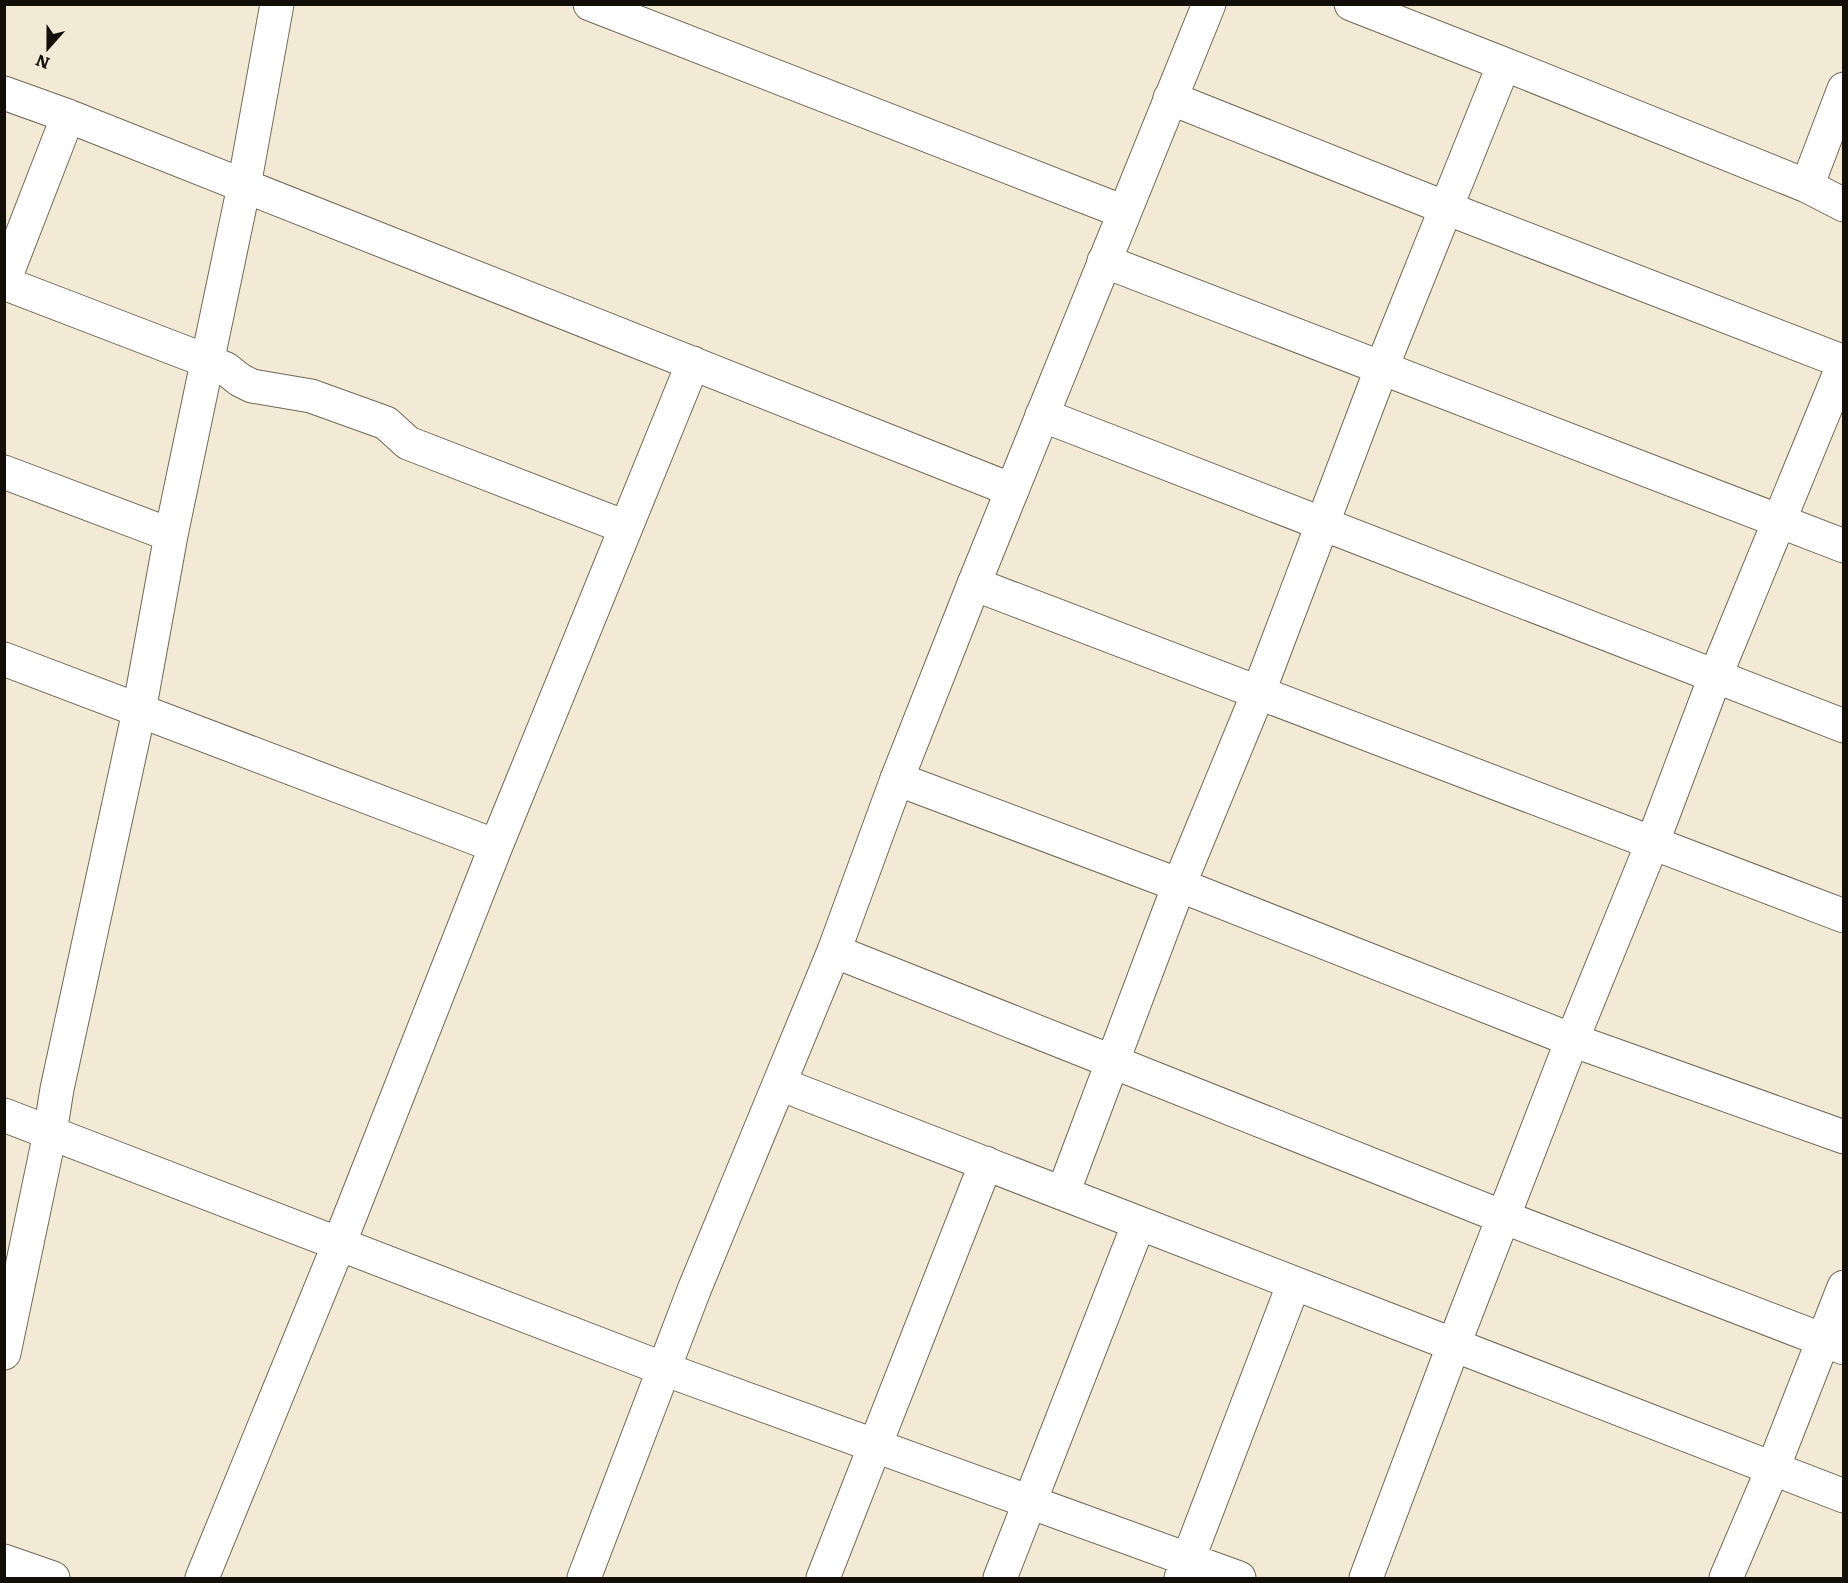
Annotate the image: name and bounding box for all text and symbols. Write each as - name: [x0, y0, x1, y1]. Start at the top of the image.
- north arrow: [18, 18, 78, 78]
- text: N: [32, 49, 53, 77]

